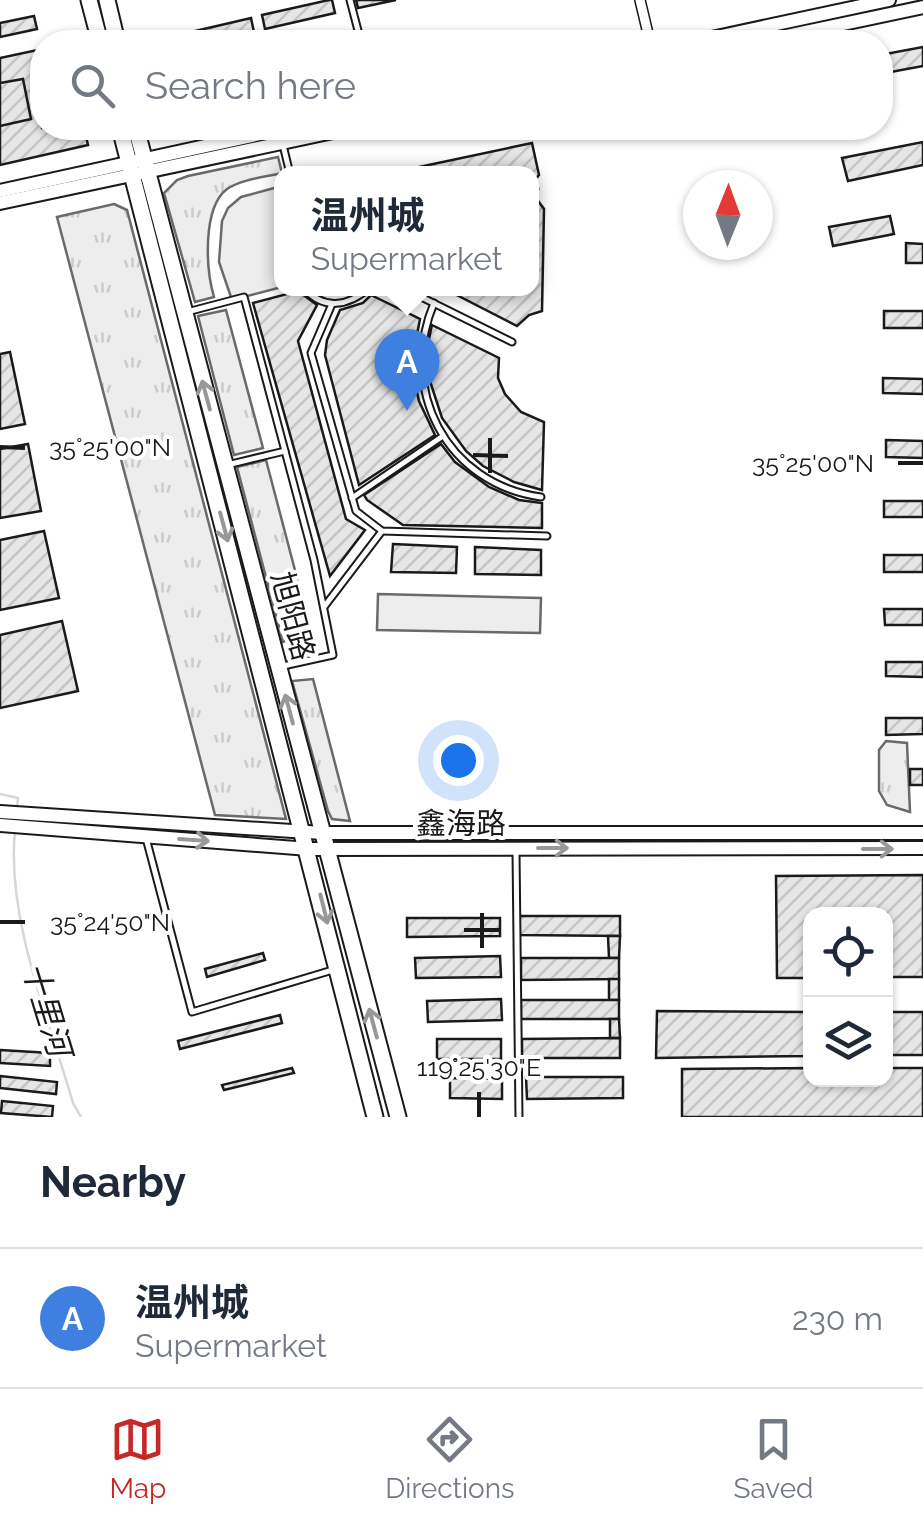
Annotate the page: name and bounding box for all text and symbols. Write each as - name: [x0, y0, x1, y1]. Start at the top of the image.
- search box: [30, 30, 893, 140]
- icon: search: [65, 58, 120, 113]
- text: Search here: [145, 63, 356, 108]
- popup: [274, 166, 539, 296]
- north arrow: [683, 170, 773, 260]
- text: 温州城: [311, 193, 425, 238]
- text: Supermarket: [311, 240, 502, 277]
- pin: A: [374, 328, 440, 411]
- one-way arrow: [195, 380, 214, 411]
- text: 35°25'00"N: [49, 432, 171, 462]
- text: 35°25'00"N: [752, 448, 874, 478]
- one-way arrow: [216, 510, 235, 542]
- street label: 旭阳路: [264, 568, 322, 664]
- one-way arrow: [279, 694, 298, 725]
- your location: [433, 735, 484, 786]
- street label: 鑫海路: [416, 806, 506, 841]
- one-way arrow: [177, 830, 209, 849]
- one-way arrow: [537, 839, 569, 858]
- one-way arrow: [862, 839, 894, 858]
- one-way arrow: [316, 892, 334, 924]
- text: 35°24'50"N: [50, 907, 170, 937]
- map controls: [803, 907, 893, 1087]
- button: locate: [803, 907, 893, 997]
- water label: 十里河: [15, 958, 80, 1066]
- button: layers: [803, 997, 893, 1087]
- one-way arrow: [362, 1008, 381, 1039]
- text: 119°25'30"E: [417, 1052, 541, 1082]
- text: Nearby: [40, 1158, 186, 1207]
- text: 温州城: [135, 1280, 249, 1325]
- text: A: [62, 1300, 83, 1337]
- text: 230 m: [792, 1300, 883, 1337]
- text: Supermarket: [135, 1327, 327, 1364]
- tab: Map: [109, 1412, 166, 1505]
- tab: Directions: [385, 1412, 515, 1505]
- tab: Saved: [733, 1412, 814, 1505]

